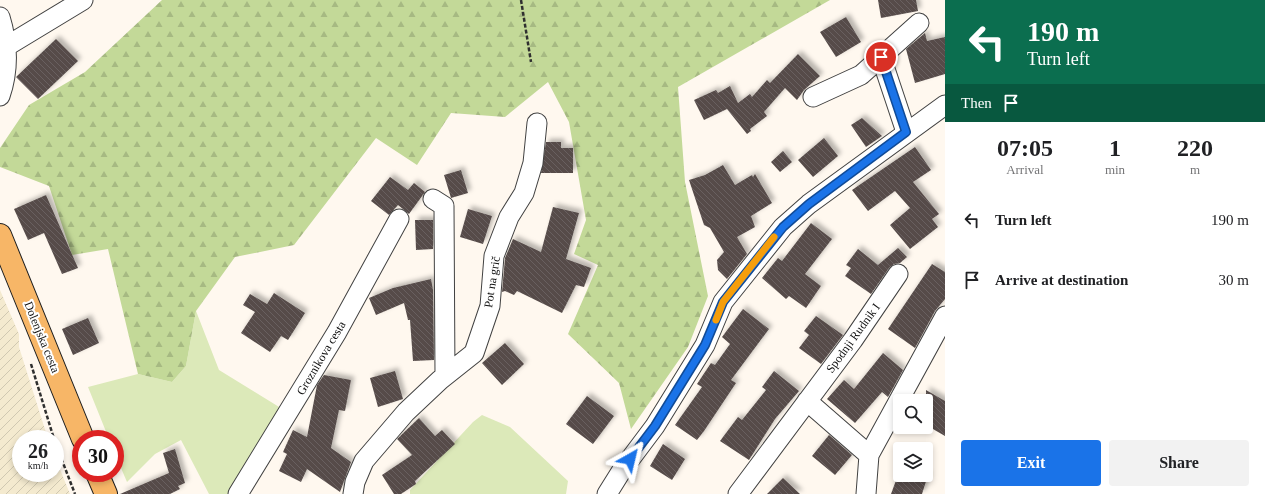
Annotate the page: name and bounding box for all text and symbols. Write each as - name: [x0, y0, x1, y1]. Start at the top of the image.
- icon: left: [961, 16, 1013, 68]
- text: 190 m: [1027, 16, 1099, 47]
- pin: [864, 40, 898, 74]
- icon: arrive: [870, 46, 892, 68]
- text: Turn left: [1027, 49, 1090, 69]
- icon: arrive: [1000, 92, 1022, 114]
- text: Then: [961, 95, 992, 111]
- text: 07:05: [997, 135, 1053, 161]
- text: 1: [1109, 135, 1121, 161]
- text: 220: [1177, 135, 1213, 161]
- text: Arrival: [1006, 162, 1044, 177]
- text: min: [1105, 162, 1125, 177]
- text: m: [1190, 162, 1200, 177]
- icon: left: [961, 209, 983, 231]
- text: Turn left: [995, 212, 1052, 228]
- text: 190 m: [1211, 212, 1249, 228]
- street label: Pot na grič: [481, 255, 503, 309]
- icon: arrive: [961, 269, 983, 291]
- text: Arrive at destination: [995, 272, 1128, 288]
- text: 30 m: [1219, 272, 1249, 288]
- street label: Dolenjska cesta: [21, 299, 63, 375]
- street label: Spodnji Rudnik I: [823, 300, 883, 376]
- street label: Groznikova cesta: [293, 318, 349, 397]
- map controls: [893, 394, 933, 482]
- button: search: [893, 394, 933, 434]
- speed limit sign: 30: [72, 430, 124, 482]
- position arrow: [609, 438, 651, 480]
- text: 26: [28, 440, 48, 462]
- button: Exit: [961, 440, 1101, 486]
- button: Share: [1109, 440, 1249, 486]
- button: layers: [893, 442, 933, 482]
- text: km/h: [28, 460, 48, 471]

